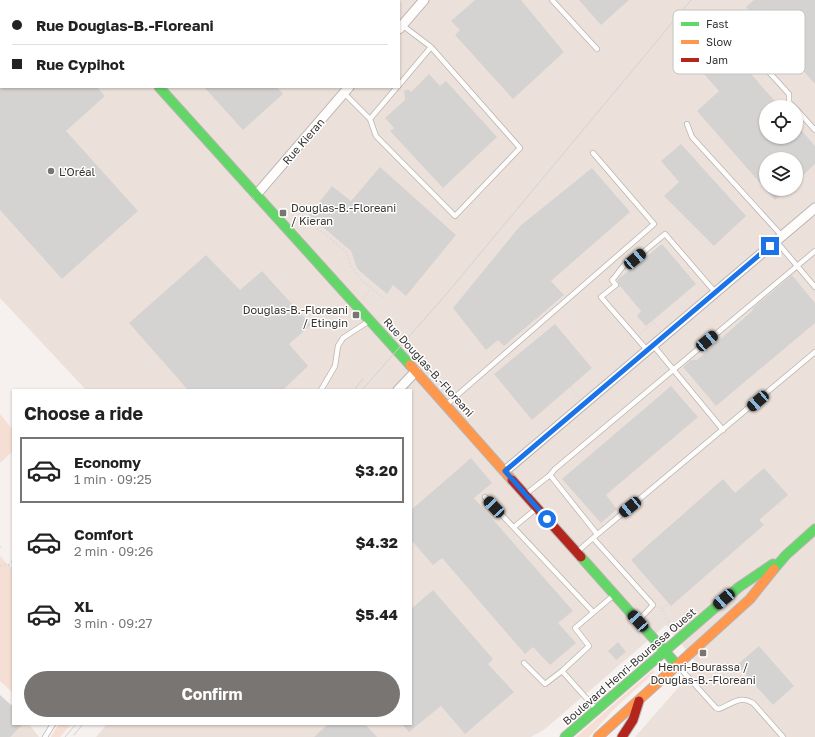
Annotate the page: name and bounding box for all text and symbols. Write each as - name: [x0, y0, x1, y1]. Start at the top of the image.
- legend: [673, 10, 805, 74]
- text: Rue Douglas-B.-Floreani: [36, 16, 214, 34]
- text: Fast: [706, 17, 729, 30]
- text: Slow: [706, 35, 732, 48]
- text: Jam: [706, 53, 728, 66]
- text: Rue Cypihot: [36, 55, 125, 73]
- map controls: [759, 100, 803, 196]
- button: locate: [759, 100, 803, 144]
- street label: Rue Kieran: [279, 115, 327, 167]
- button: layers: [759, 152, 803, 196]
- place label: L'Oréal: [59, 165, 96, 178]
- marker: L'Oréal: [46, 166, 56, 176]
- place label: Douglas-B.-Floreani / Kieran: [291, 201, 396, 227]
- marker: Douglas-B.-Floreani / Kieran: [278, 208, 288, 218]
- route end: [761, 237, 779, 255]
- car: [622, 247, 648, 271]
- place label: Douglas-B.-Floreani / Etingin: [243, 303, 348, 329]
- marker: Douglas-B.-Floreani / Etingin: [351, 310, 361, 320]
- street label: Rue Douglas-B.-Floreani: [381, 315, 477, 419]
- car: [694, 329, 720, 353]
- car: [745, 389, 771, 413]
- text: Choose a ride: [24, 402, 143, 424]
- icon: car: [26, 452, 62, 488]
- text: Economy: [74, 453, 141, 471]
- text: $3.20: [355, 461, 398, 479]
- text: 1 min · 09:25: [74, 471, 152, 487]
- car: [481, 494, 507, 520]
- car: [617, 495, 643, 519]
- route start: [538, 510, 556, 528]
- icon: car: [26, 524, 62, 560]
- text: Comfort: [74, 525, 133, 543]
- text: $4.32: [355, 533, 398, 551]
- text: 2 min · 09:26: [74, 543, 153, 559]
- car: [711, 587, 737, 611]
- icon: car: [26, 596, 62, 632]
- text: XL: [74, 597, 93, 615]
- text: $5.44: [355, 605, 398, 623]
- street label: Boulevard Henri-Bourassa Ouest: [560, 605, 698, 727]
- car: [626, 608, 650, 634]
- text: 3 min · 09:27: [74, 615, 153, 631]
- marker: Henri-Bourassa / Douglas-B.-Floreani: [698, 648, 708, 658]
- place label: Henri-Bourassa / Douglas-B.-Floreani: [650, 660, 756, 686]
- button: Confirm: [24, 671, 400, 717]

